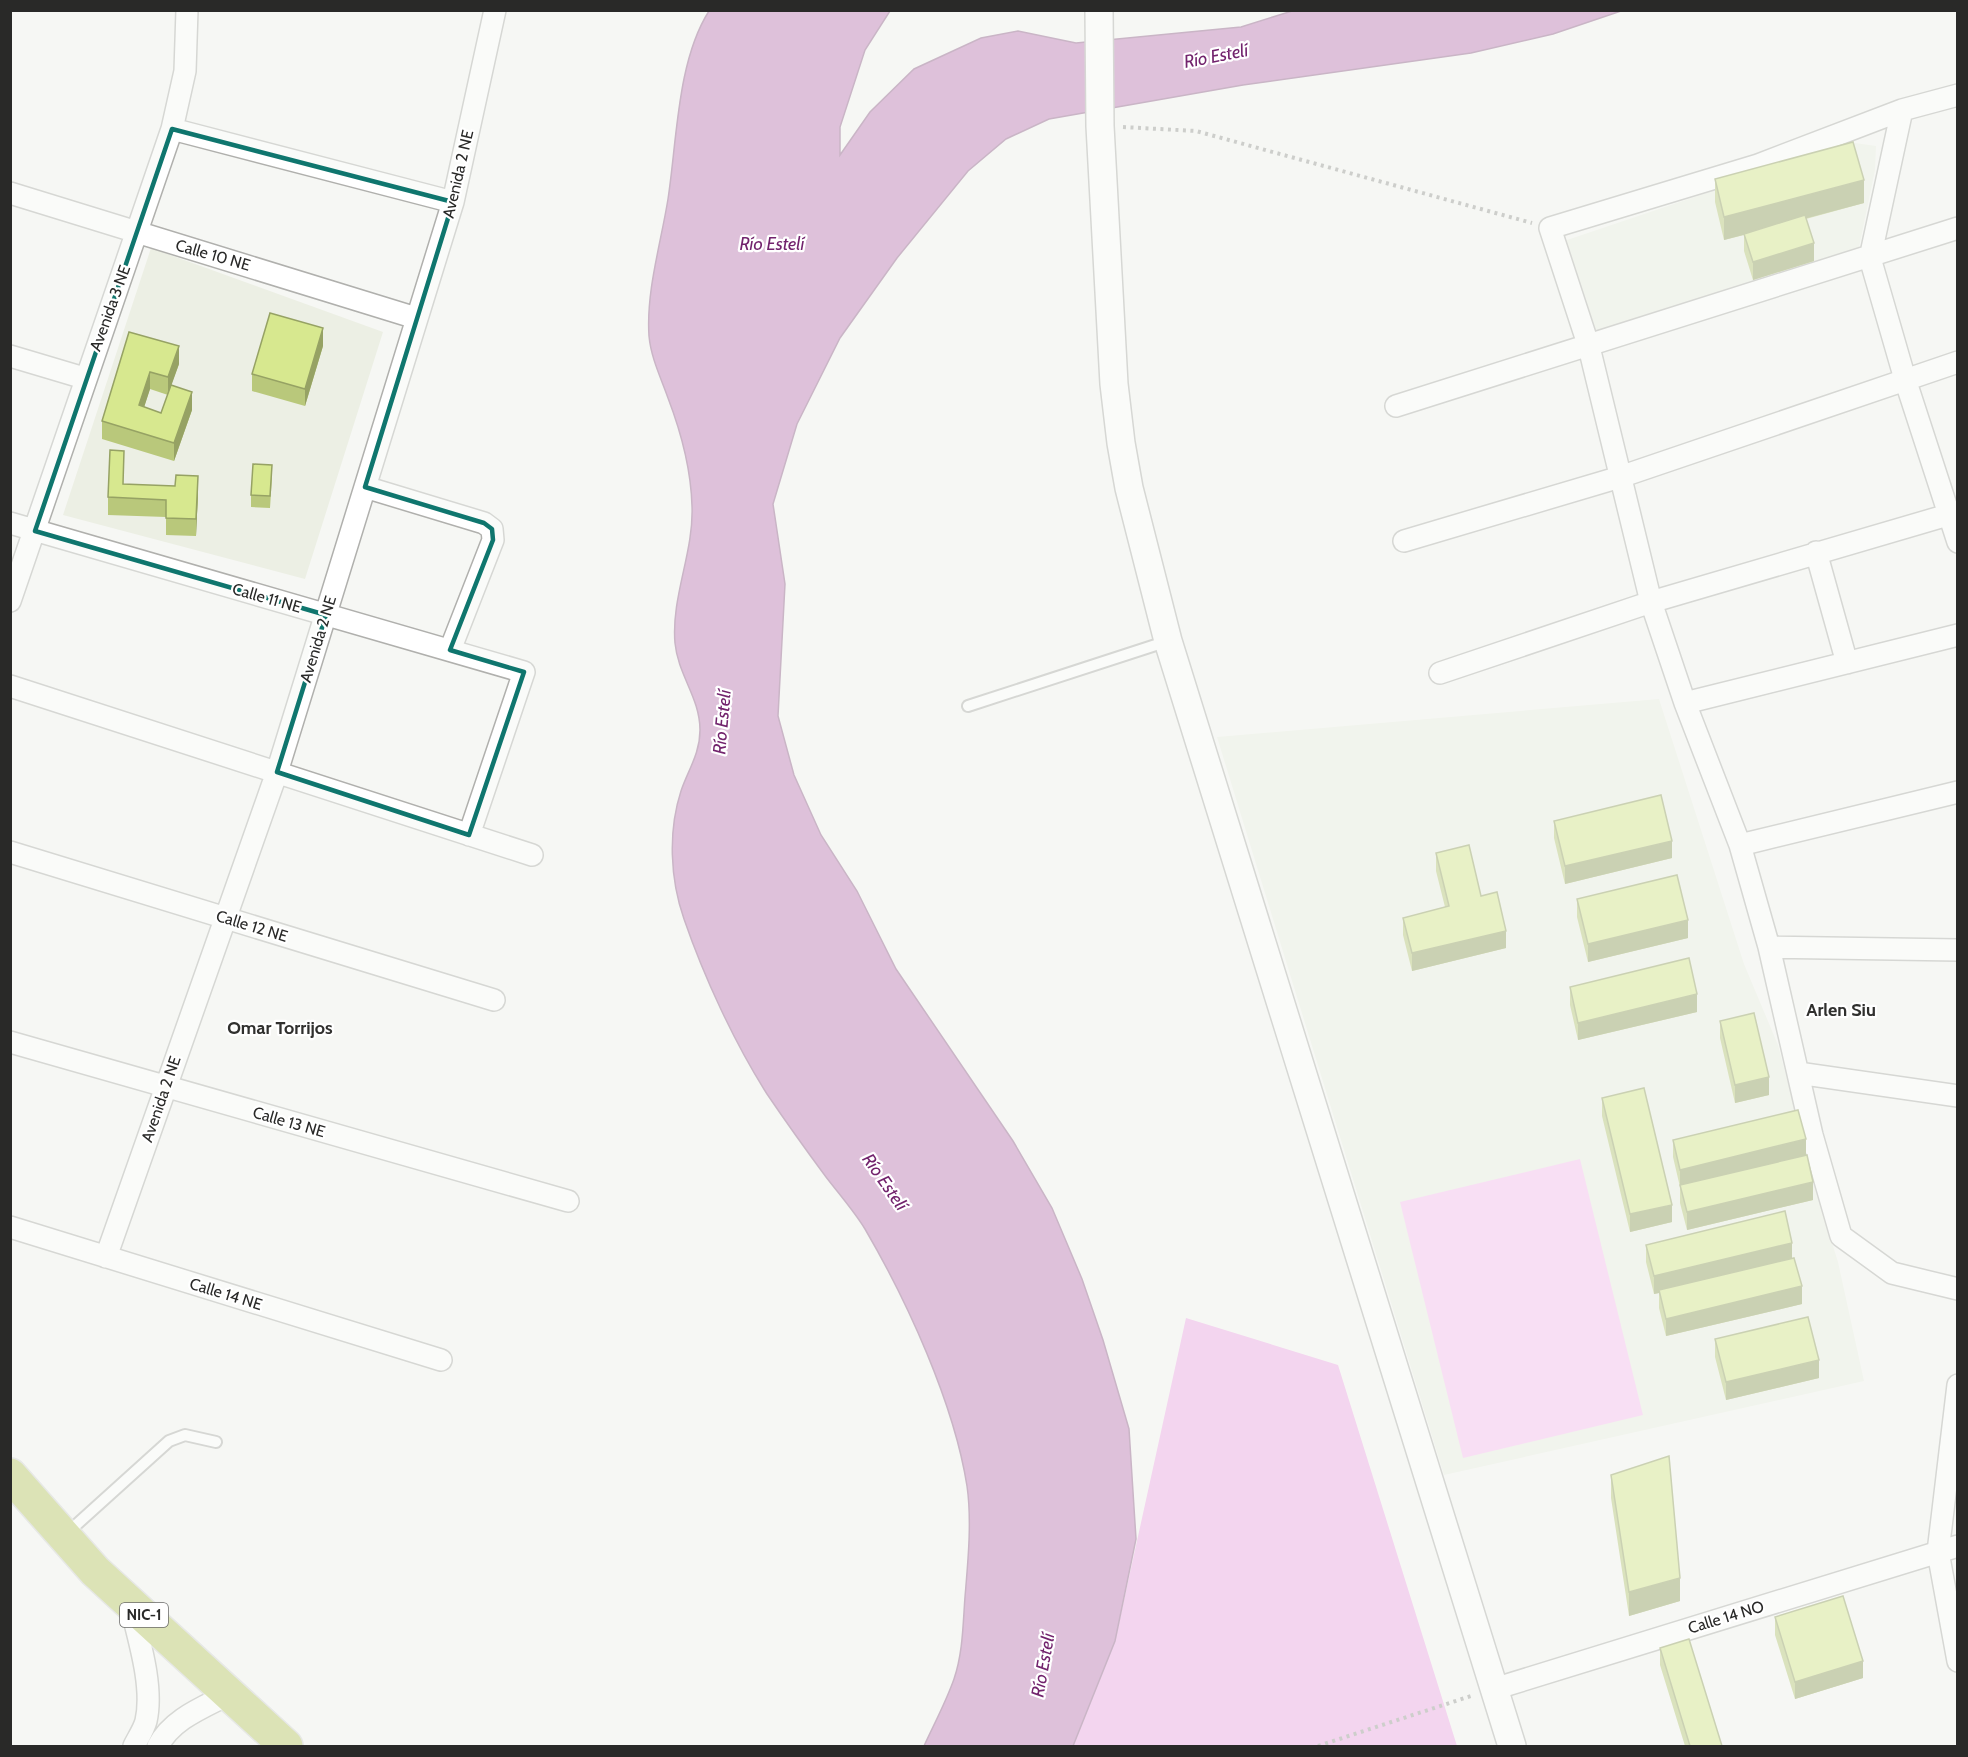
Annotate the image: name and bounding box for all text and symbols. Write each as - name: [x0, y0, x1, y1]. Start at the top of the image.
- water label: Río Estelí: [1182, 39, 1251, 73]
- street label: Avenida 2 NE: [439, 128, 477, 220]
- water label: Río Estelí: [740, 233, 806, 255]
- street label: Calle 10 NE: [173, 235, 253, 275]
- street label: Avenida 3 NE: [86, 262, 134, 354]
- street label: Calle 11 NE: [230, 579, 304, 617]
- street label: Avenida 2 NE: [296, 593, 340, 685]
- water label: Río Estelí: [708, 688, 736, 755]
- street label: Calle 12 NE: [214, 906, 290, 946]
- district label: Arlen Siu: [1806, 999, 1876, 1021]
- district label: Omar Torrijos: [227, 1017, 333, 1039]
- street label: Avenida 2 NE: [137, 1053, 185, 1145]
- street label: Calle 13 NE: [251, 1103, 328, 1141]
- water label: Río Estelí: [857, 1149, 913, 1216]
- street label: Calle 14 NE: [187, 1274, 265, 1314]
- street label: Calle 14 NO: [1686, 1596, 1766, 1638]
- road number: NIC-1: [120, 1603, 168, 1627]
- water label: Río Estelí: [1027, 1630, 1060, 1699]

